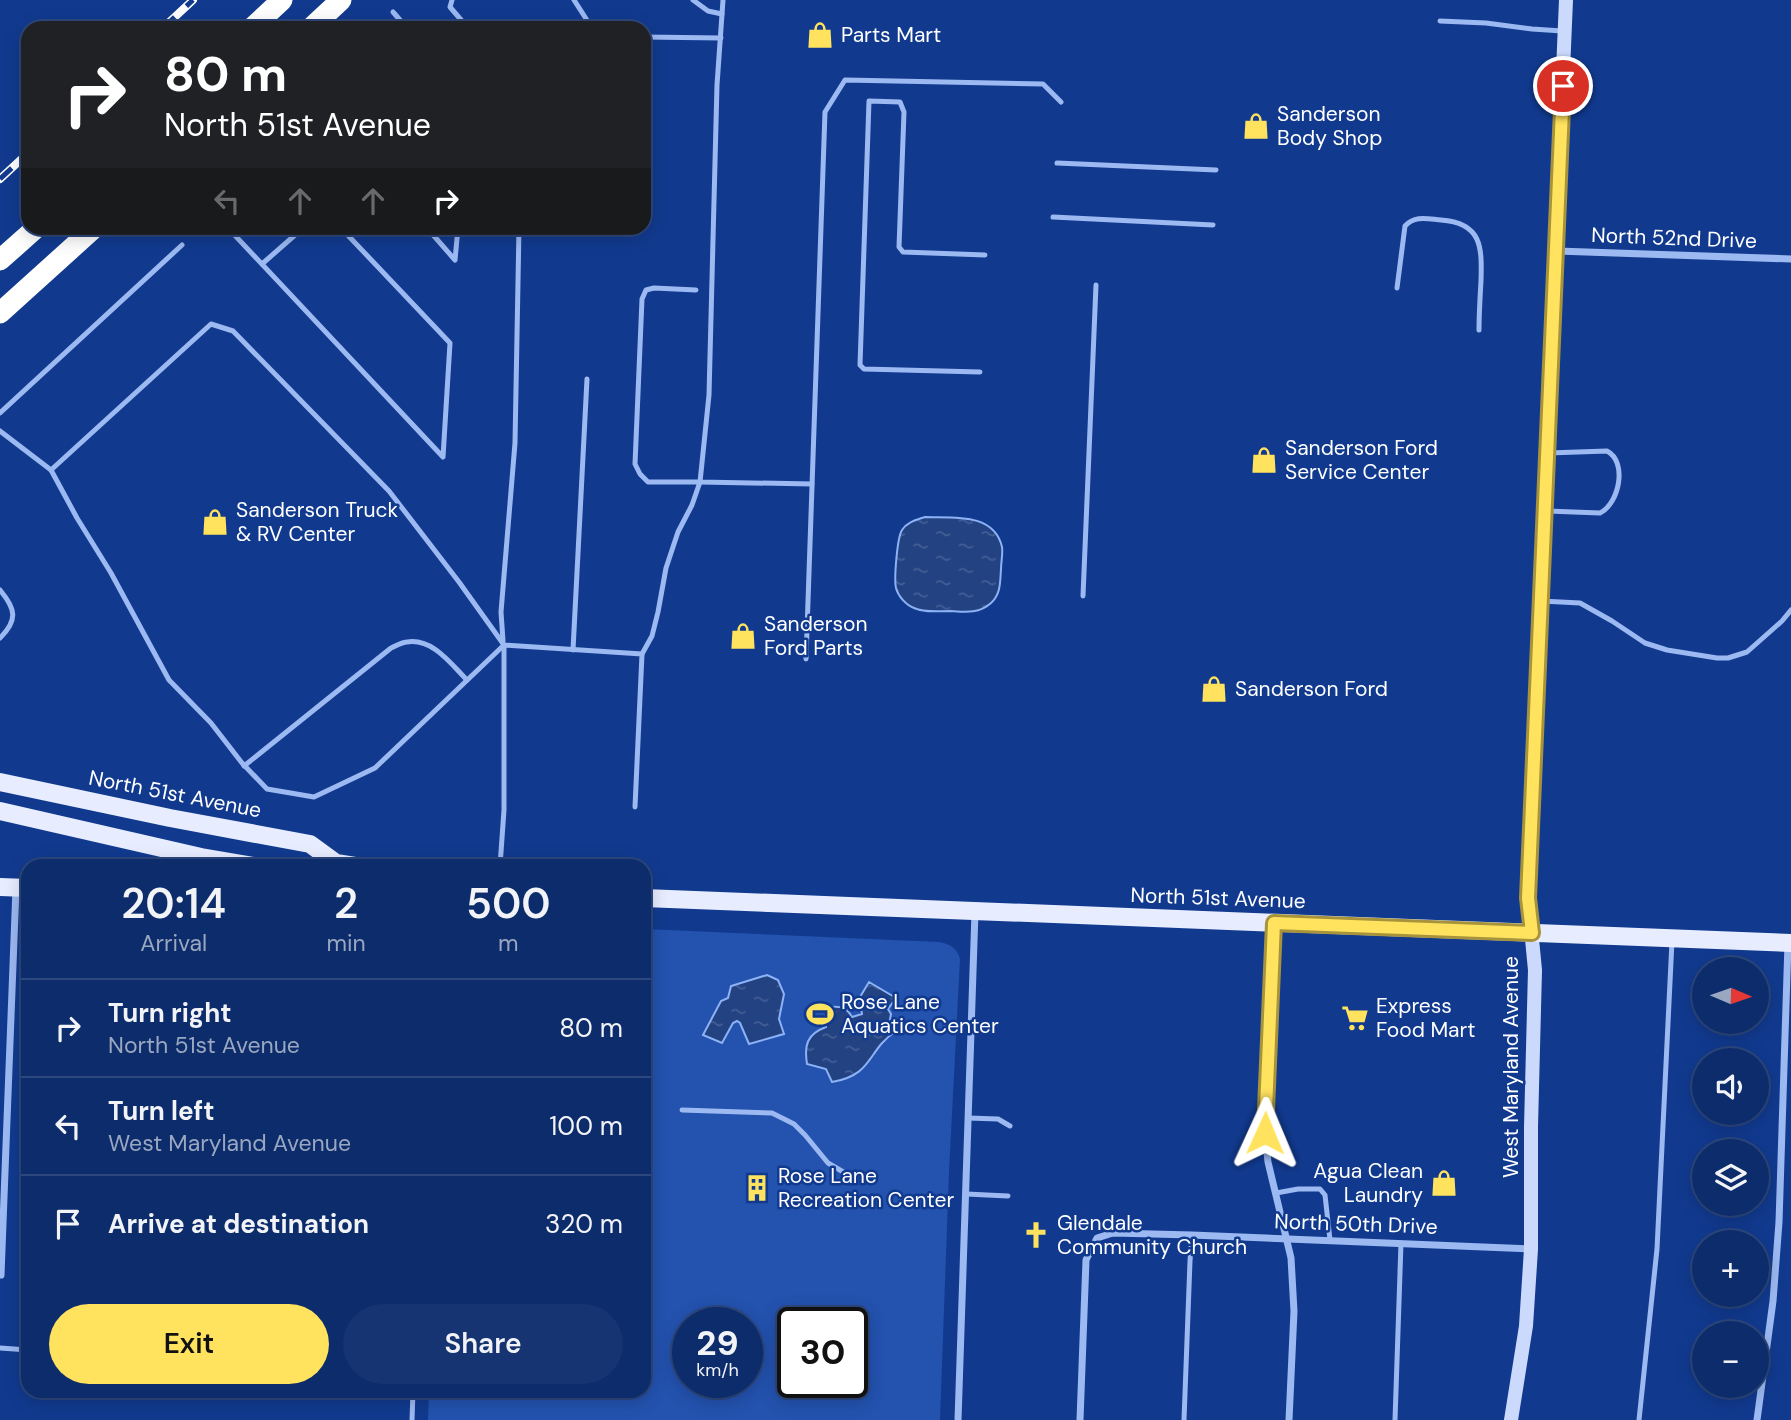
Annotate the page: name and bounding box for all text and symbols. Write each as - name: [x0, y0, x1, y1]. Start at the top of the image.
- shop icon: Parts Mart: [805, 20, 835, 50]
- place label: Parts Mart: [841, 21, 941, 49]
- text: 80 m: [164, 42, 287, 106]
- icon: right: [49, 49, 140, 140]
- pin: [1533, 56, 1593, 116]
- icon: arrive: [1544, 67, 1582, 105]
- place label: Sanderson Body Shop: [1277, 100, 1382, 152]
- text: North 51st Avenue: [164, 104, 431, 146]
- shop icon: Sanderson Body Shop: [1241, 111, 1271, 141]
- icon: left: [208, 182, 246, 220]
- icon: ahead: [281, 182, 319, 220]
- icon: ahead: [354, 182, 392, 220]
- icon: right: [427, 182, 465, 220]
- street label: North 52nd Drive: [1591, 221, 1757, 255]
- place label: Sanderson Ford Service Center: [1285, 434, 1438, 486]
- shop icon: Sanderson Ford Service Center: [1249, 445, 1279, 475]
- place label: Sanderson Truck & RV Center: [236, 496, 399, 548]
- shop icon: Sanderson Truck & RV Center: [200, 507, 230, 537]
- place label: Sanderson Ford Parts: [764, 610, 868, 662]
- shop icon: Sanderson Ford Parts: [728, 621, 758, 651]
- shop icon: Sanderson Ford: [1199, 674, 1229, 704]
- place label: Sanderson Ford: [1235, 675, 1388, 703]
- street label: North 51st Avenue: [86, 764, 264, 824]
- text: 20:14: [121, 876, 226, 931]
- text: 2: [334, 876, 358, 931]
- text: 500: [466, 876, 551, 931]
- street label: North 51st Avenue: [1130, 881, 1306, 915]
- text: Arrival: [140, 928, 207, 958]
- text: min: [326, 928, 366, 958]
- text: m: [498, 928, 519, 958]
- street label: West Maryland Avenue: [1497, 956, 1525, 1178]
- north arrow: [1692, 957, 1769, 1034]
- map controls: [1692, 957, 1769, 1398]
- place label: Rose Lane Aquatics Center: [841, 988, 999, 1040]
- place label: Express Food Mart: [1376, 992, 1476, 1044]
- text: Turn right: [108, 996, 232, 1030]
- sports icon: Rose Lane Aquatics Center: [805, 999, 835, 1029]
- supermarket icon: Express Food Mart: [1340, 1003, 1370, 1033]
- icon: right: [49, 1009, 87, 1047]
- text: 80 m: [559, 1011, 623, 1045]
- text: North 51st Avenue: [108, 1030, 300, 1060]
- button: sound: [1692, 1048, 1769, 1125]
- text: Turn left: [108, 1094, 215, 1128]
- position arrow: [1228, 1096, 1302, 1170]
- icon: left: [49, 1107, 87, 1145]
- text: 100 m: [549, 1109, 623, 1143]
- text: West Maryland Avenue: [108, 1128, 351, 1158]
- button: layers: [1692, 1139, 1769, 1216]
- place label: Agua Clean Laundry: [1313, 1157, 1423, 1209]
- place label: Rose Lane Recreation Center: [778, 1162, 954, 1214]
- shop icon: Agua Clean Laundry: [1429, 1168, 1459, 1198]
- building icon: Rose Lane Recreation Center: [742, 1173, 772, 1203]
- icon: arrive: [49, 1205, 87, 1243]
- text: Arrive at destination: [108, 1207, 369, 1241]
- text: 320 m: [545, 1207, 623, 1241]
- street label: North 50th Drive: [1274, 1207, 1438, 1241]
- place label: Glendale Community Church: [1057, 1209, 1247, 1261]
- church icon: Glendale Community Church: [1021, 1220, 1051, 1250]
- button: +: [1692, 1230, 1769, 1307]
- button: Exit: [49, 1304, 329, 1384]
- button: Share: [343, 1304, 623, 1384]
- speed limit sign: 30: [777, 1307, 868, 1398]
- text: 29: [696, 1320, 739, 1366]
- button: −: [1692, 1321, 1769, 1398]
- text: km/h: [696, 1358, 739, 1382]

